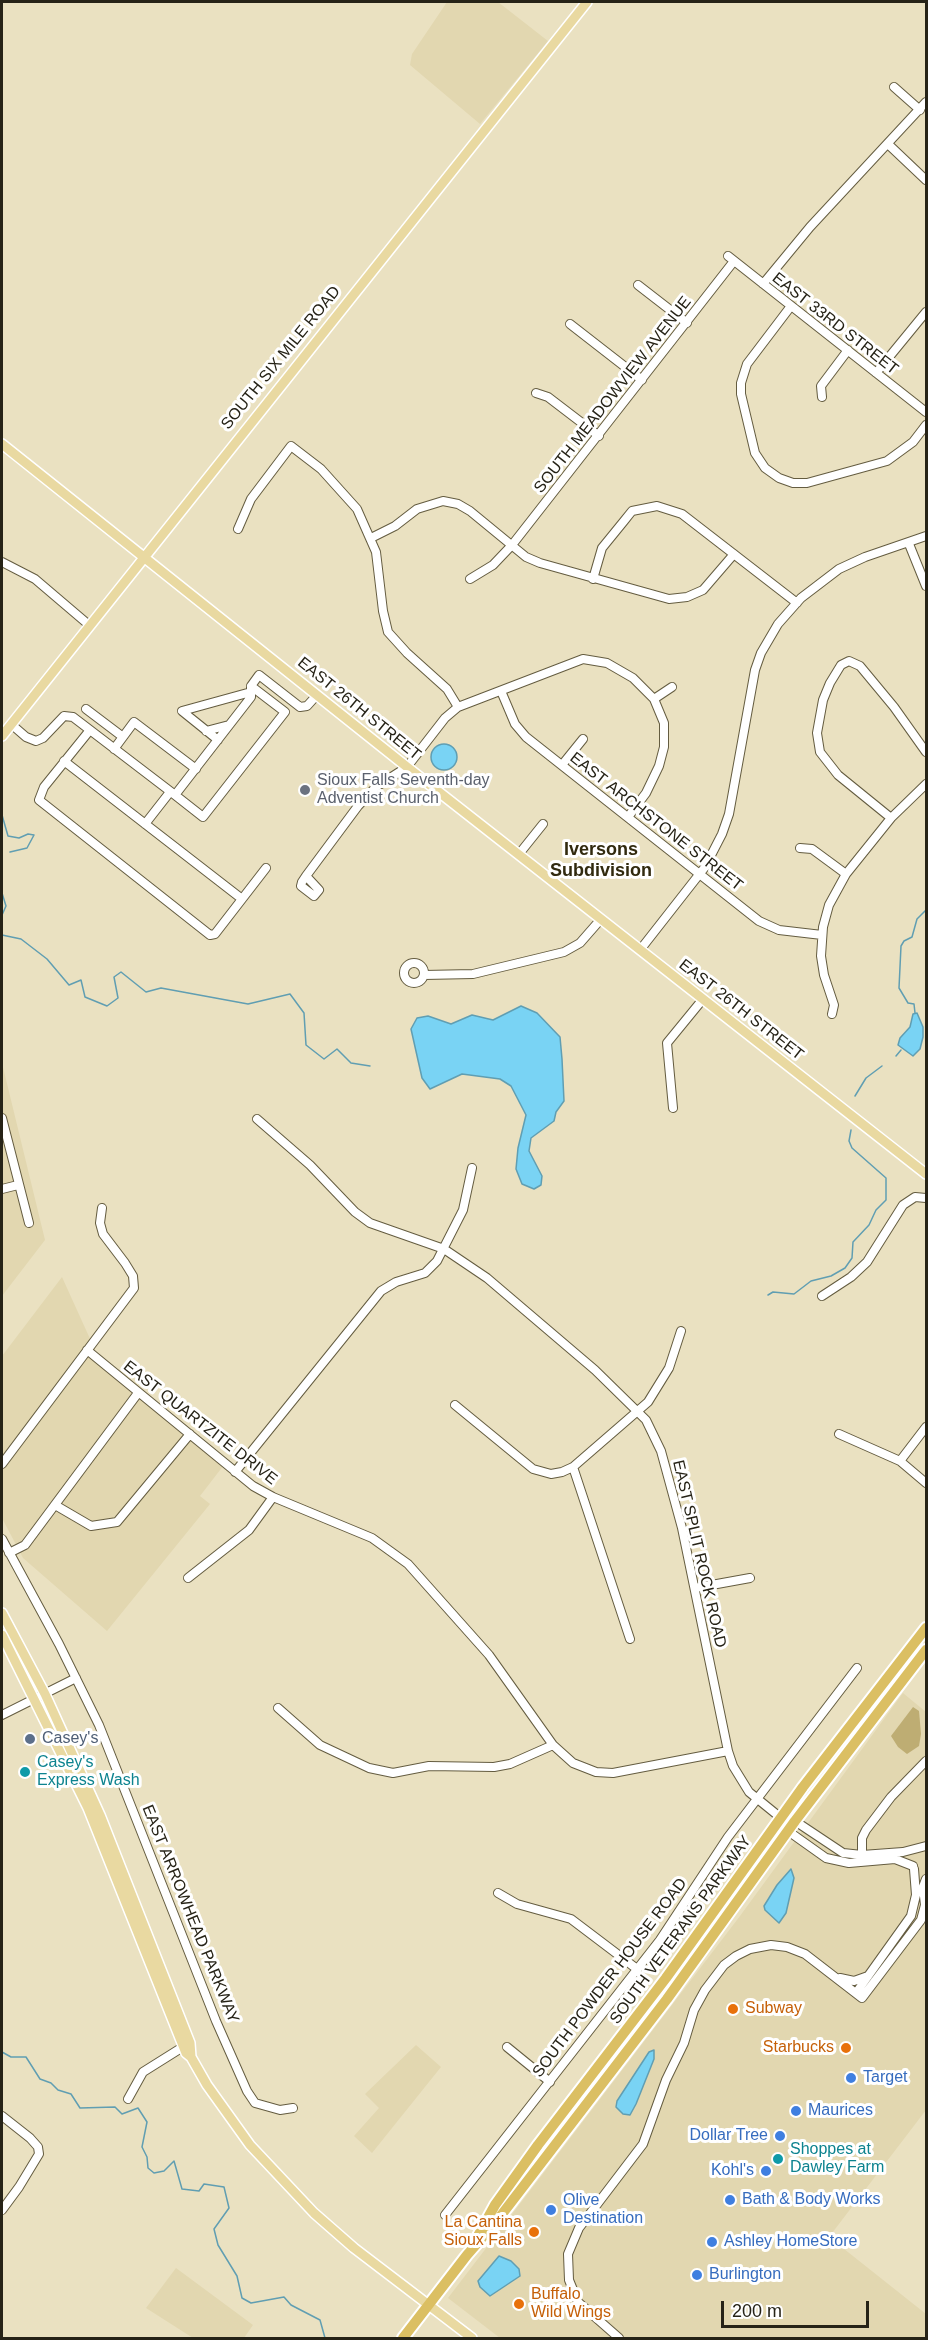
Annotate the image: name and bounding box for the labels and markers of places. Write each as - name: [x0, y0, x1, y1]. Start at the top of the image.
- place label: Sioux Falls Seventh-day Adventist Church: [317, 771, 490, 809]
- marker: Sioux Falls Seventh-day Adventist Church: [298, 783, 312, 797]
- place label: Casey's: [42, 1729, 98, 1749]
- marker: Casey's: [23, 1732, 37, 1746]
- place label: Casey's Express Wash: [37, 1753, 140, 1791]
- marker: Casey's Express Wash: [18, 1765, 32, 1779]
- place label: Subway: [745, 1999, 802, 2019]
- marker: Subway: [726, 2002, 740, 2016]
- place label: Starbucks: [763, 2038, 834, 2058]
- marker: Starbucks: [839, 2041, 853, 2055]
- place label: Target: [863, 2068, 907, 2088]
- marker: Target: [844, 2071, 858, 2085]
- place label: Maurices: [808, 2101, 873, 2121]
- marker: Maurices: [789, 2104, 803, 2118]
- place label: Dollar Tree: [689, 2126, 768, 2146]
- marker: Dollar Tree: [773, 2129, 787, 2143]
- place label: Shoppes at Dawley Farm: [790, 2140, 884, 2178]
- marker: Shoppes at Dawley Farm: [771, 2152, 785, 2166]
- place label: Kohl's: [711, 2161, 754, 2181]
- marker: Kohl's: [759, 2164, 773, 2178]
- place label: Bath & Body Works: [742, 2190, 880, 2210]
- place label: Olive Destination: [563, 2191, 643, 2229]
- marker: Bath & Body Works: [723, 2193, 737, 2207]
- marker: Olive Destination: [544, 2203, 558, 2217]
- place label: La Cantina Sioux Falls: [444, 2213, 522, 2251]
- marker: La Cantina Sioux Falls: [527, 2225, 541, 2239]
- place label: Ashley HomeStore: [724, 2232, 857, 2252]
- marker: Ashley HomeStore: [705, 2235, 719, 2249]
- place label: Burlington: [709, 2265, 781, 2285]
- marker: Burlington: [690, 2268, 704, 2282]
- place label: Buffalo Wild Wings: [531, 2285, 611, 2323]
- marker: Buffalo Wild Wings: [512, 2297, 526, 2311]

